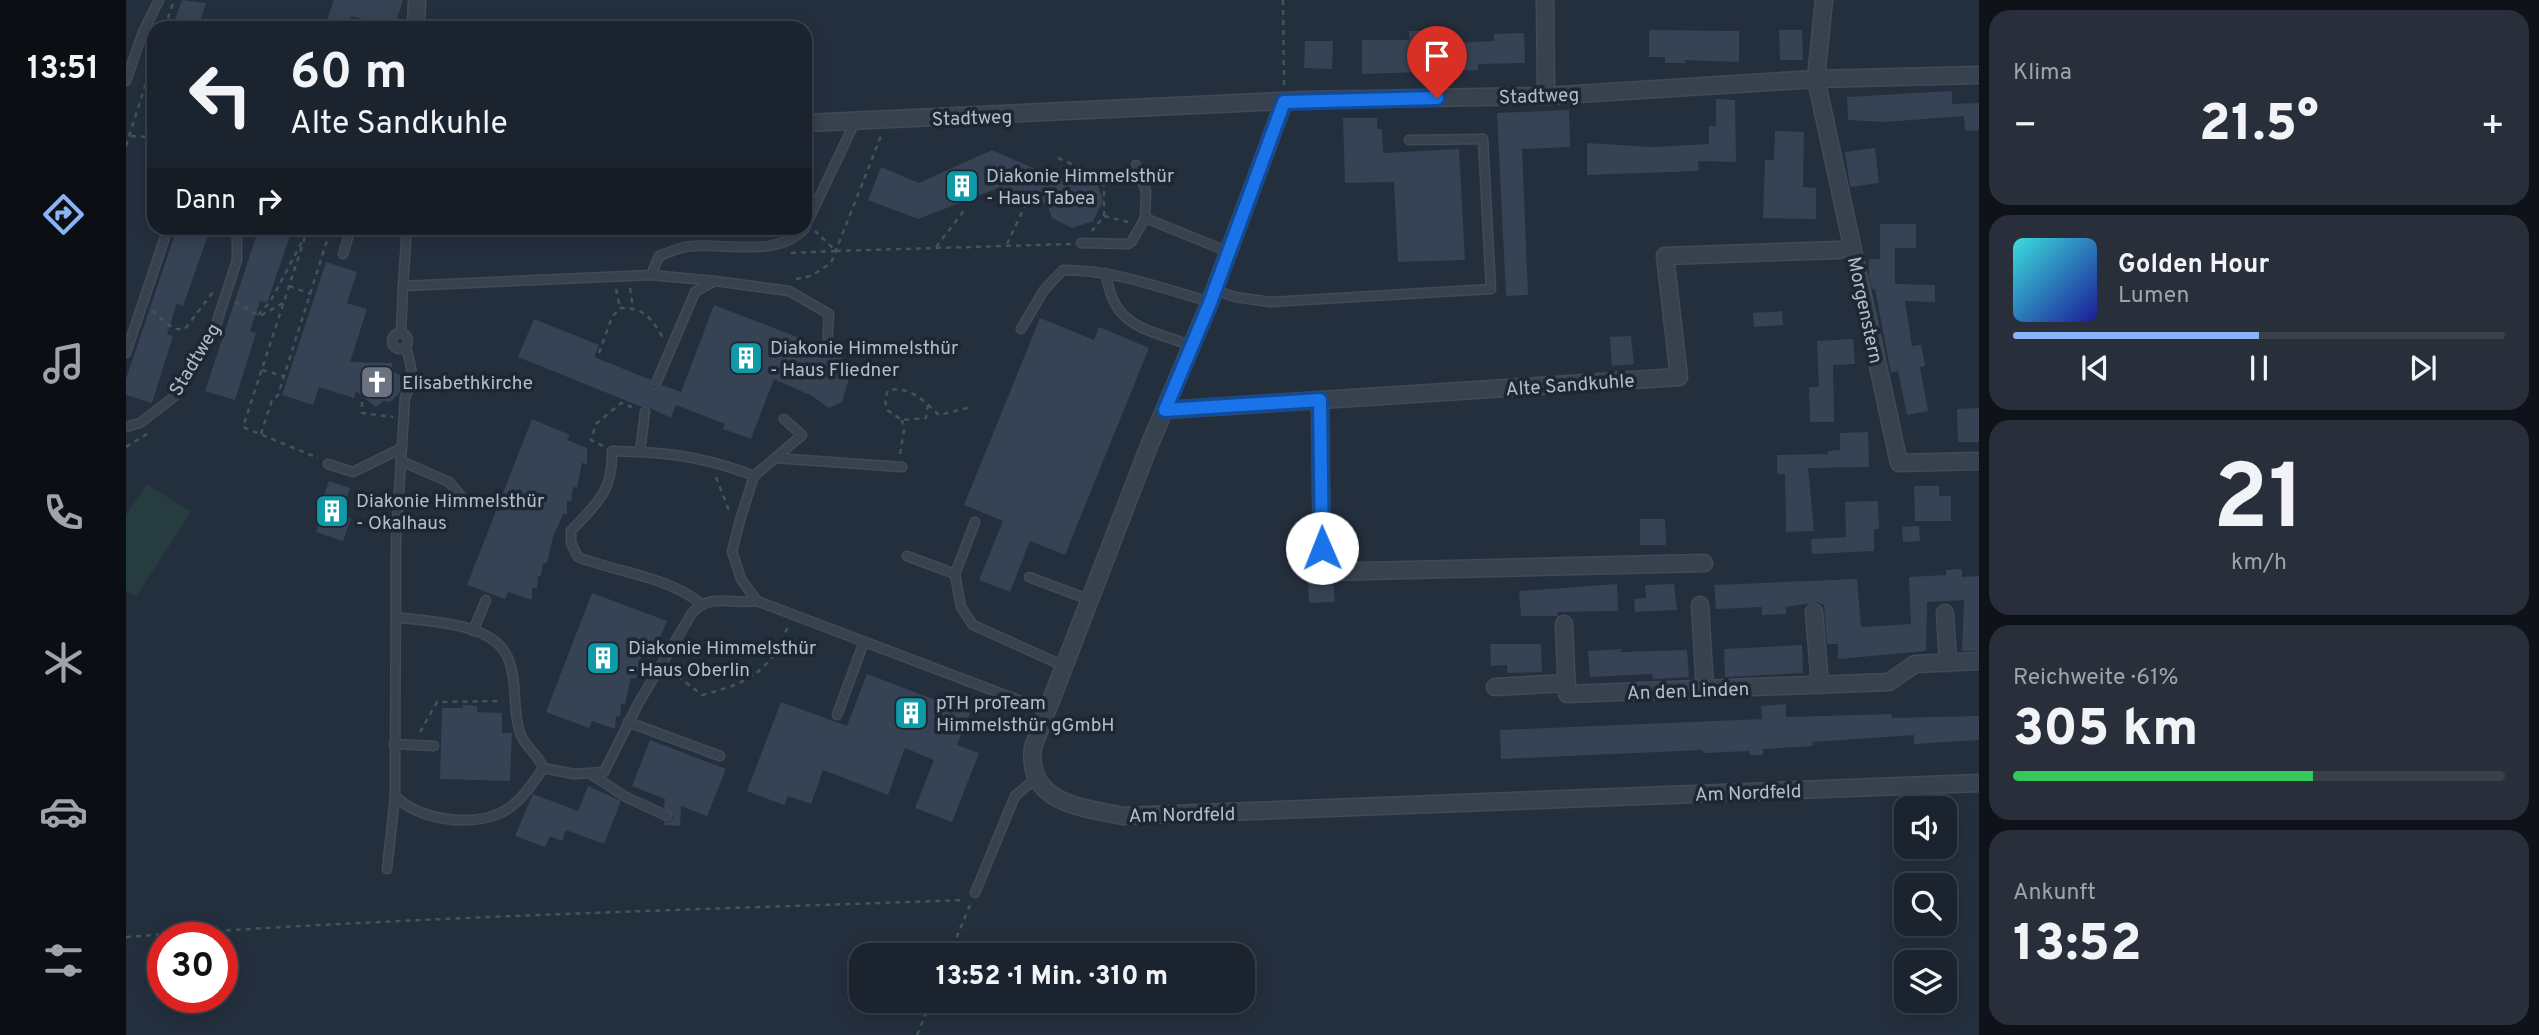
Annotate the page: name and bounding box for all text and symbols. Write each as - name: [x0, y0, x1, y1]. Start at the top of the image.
- pin: [1407, 26, 1467, 98]
- icon: arrive: [1418, 37, 1456, 75]
- text: 60 m: [290, 44, 408, 106]
- icon: left: [175, 49, 266, 140]
- text: 13:51: [27, 50, 99, 90]
- text: Klima: [2013, 59, 2072, 88]
- street label: Stadtweg: [1498, 84, 1580, 110]
- text: 21.5°: [2199, 93, 2319, 159]
- text: −: [2013, 103, 2038, 152]
- text: +: [2480, 103, 2505, 152]
- text: Alte Sandkuhle: [290, 105, 508, 145]
- street label: Stadtweg: [931, 106, 1013, 132]
- place label: Diakonie Himmelsthür - Haus Tabea: [986, 165, 1175, 211]
- building icon: Diakonie Himmelsthür - Haus Tabea: [943, 167, 981, 205]
- icon: right: [250, 182, 288, 220]
- text: Dann: [175, 185, 236, 218]
- icon: directions: [39, 190, 88, 239]
- text: Golden Hour: [2118, 249, 2269, 282]
- street label: Morgenstern: [1841, 255, 1887, 366]
- text: Lumen: [2118, 282, 2189, 311]
- street label: Stadtweg: [165, 319, 227, 401]
- place label: Diakonie Himmelsthür - Haus Fliedner: [770, 337, 959, 383]
- icon: music: [39, 339, 88, 388]
- building icon: Diakonie Himmelsthür - Haus Fliedner: [727, 339, 765, 377]
- icon: previous: [2076, 349, 2114, 387]
- icon: pause: [2240, 349, 2278, 387]
- icon: next: [2404, 349, 2442, 387]
- church icon: Elisabethkirche: [358, 363, 396, 401]
- street label: Alte Sandkuhle: [1505, 370, 1635, 402]
- place label: Elisabethkirche: [402, 372, 533, 396]
- text: 21: [2213, 446, 2305, 561]
- icon: phone: [39, 488, 88, 537]
- place label: Diakonie Himmelsthür - Okalhaus: [356, 490, 545, 536]
- building icon: Diakonie Himmelsthür - Okalhaus: [313, 492, 351, 530]
- position arrow: [1285, 511, 1359, 585]
- text: km/h: [2231, 549, 2287, 578]
- place label: Diakonie Himmelsthür - Haus Oberlin: [628, 637, 817, 683]
- icon: climate: [39, 638, 88, 687]
- building icon: Diakonie Himmelsthür - Haus Oberlin: [584, 639, 622, 677]
- text: Reichweite · 61%: [2013, 664, 2179, 693]
- street label: An den Linden: [1626, 678, 1750, 706]
- place label: pTH proTeam Himmelsthür gGmbH: [936, 692, 1115, 738]
- building icon: pTH proTeam Himmelsthür gGmbH: [892, 694, 930, 732]
- text: 305 km: [2013, 698, 2198, 764]
- street label: Am Nordfeld: [1694, 780, 1802, 808]
- icon: car: [39, 787, 88, 836]
- map controls: [1894, 796, 1957, 1013]
- button: sound: [1894, 796, 1957, 859]
- street label: Am Nordfeld: [1128, 803, 1236, 829]
- button: search: [1894, 873, 1957, 936]
- text: Ankunft: [2013, 879, 2096, 908]
- text: 13:52: [2013, 913, 2142, 979]
- speed limit sign: 30: [147, 922, 238, 1013]
- icon: filters: [39, 936, 88, 985]
- button: layers: [1894, 950, 1957, 1013]
- text: 13:52 · 1 Min. · 310 m: [936, 961, 1168, 994]

